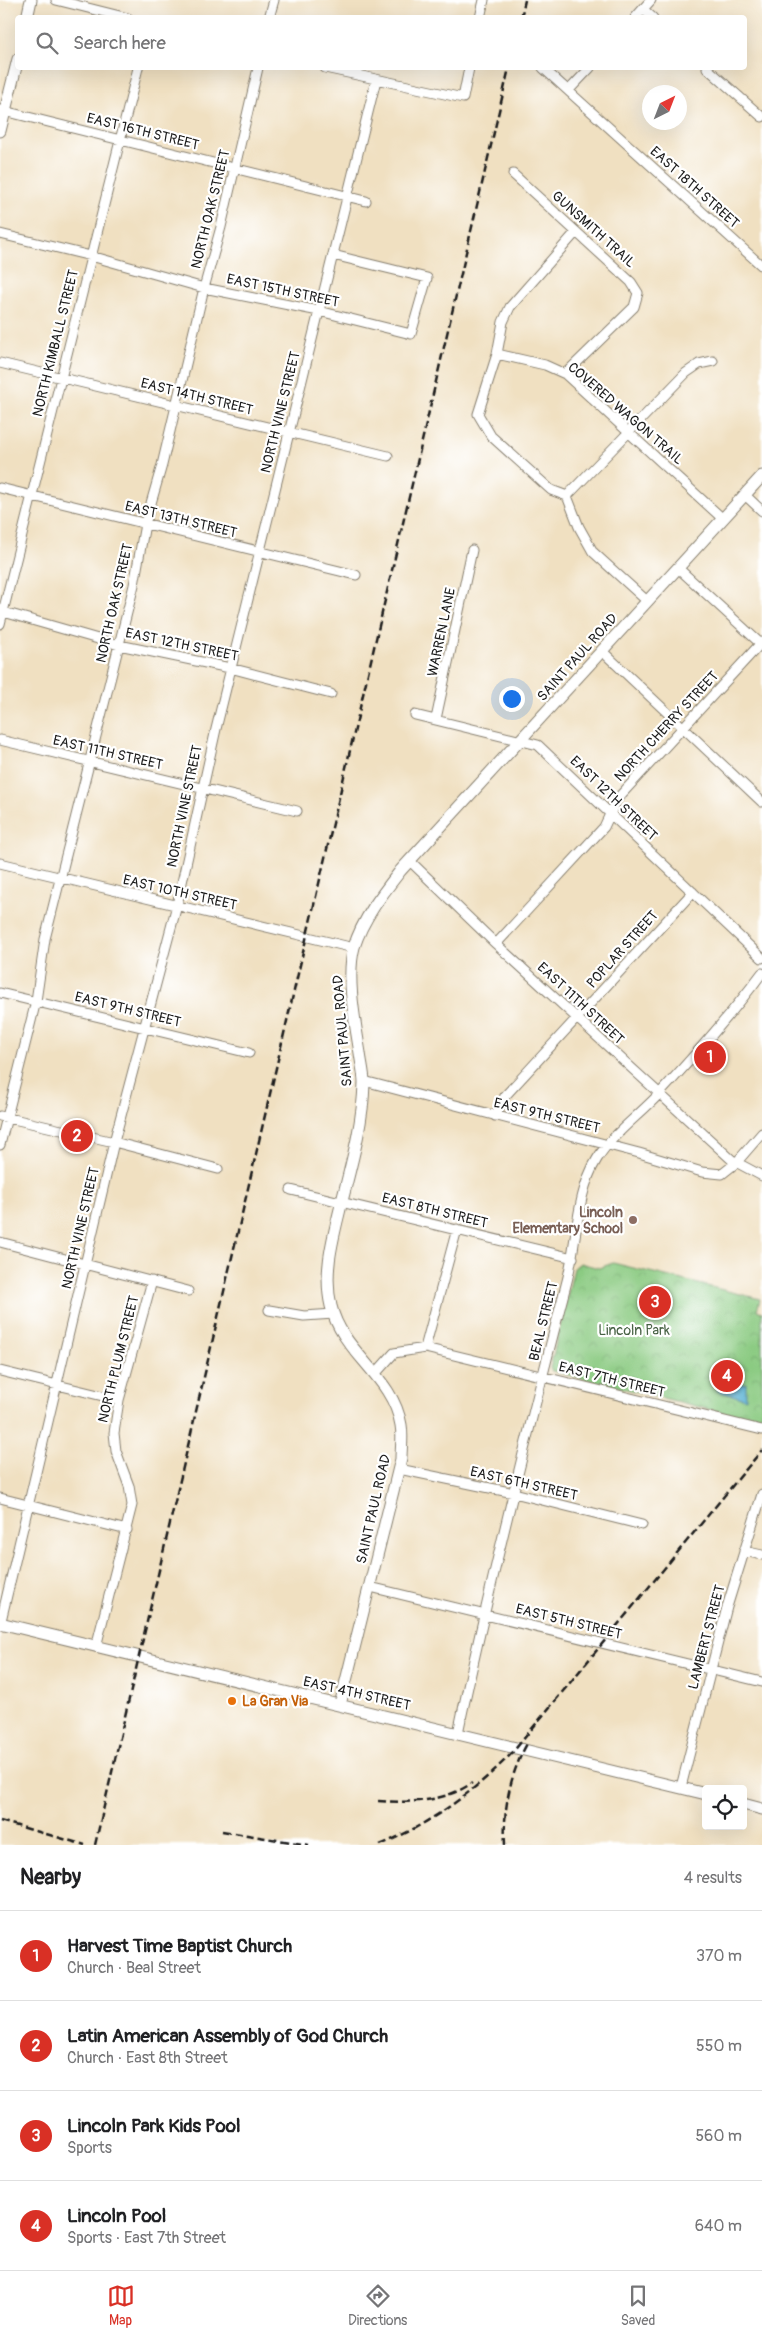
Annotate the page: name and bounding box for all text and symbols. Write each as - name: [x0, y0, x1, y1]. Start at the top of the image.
- search box: [15, 15, 747, 70]
- icon: search: [33, 29, 61, 57]
- text: Search here: [73, 31, 166, 55]
- north arrow: [642, 85, 687, 130]
- street label: EAST 16TH STREET: [85, 109, 201, 154]
- street label: EAST 18TH STREET: [647, 143, 743, 232]
- street label: NORTH OAK STREET: [187, 148, 234, 270]
- street label: GUNSMITH TRAIL: [548, 187, 639, 271]
- street label: NORTH KIMBALL STREET: [29, 268, 82, 418]
- street label: EAST 15TH STREET: [225, 270, 341, 311]
- street label: NORTH VINE STREET: [257, 349, 304, 475]
- street label: COVERED WAGON TRAIL: [564, 359, 687, 468]
- street label: EAST 14TH STREET: [139, 374, 255, 419]
- street label: EAST 13TH STREET: [123, 497, 239, 542]
- street label: NORTH OAK STREET: [92, 542, 137, 664]
- street label: WARREN LANE: [424, 586, 459, 678]
- street label: SAINT PAUL ROAD: [534, 610, 621, 705]
- street label: EAST 12TH STREET: [124, 624, 240, 665]
- street label: NORTH CHERRY STREET: [611, 667, 722, 785]
- your location: [499, 686, 525, 712]
- street label: EAST 11TH STREET: [51, 732, 165, 773]
- street label: NORTH VINE STREET: [163, 743, 206, 869]
- street label: EAST 12TH STREET: [566, 752, 661, 844]
- street label: EAST 10TH STREET: [121, 871, 239, 914]
- street label: POPLAR STREET: [583, 907, 662, 992]
- street label: EAST 11TH STREET: [534, 959, 628, 1048]
- street label: SAINT PAUL ROAD: [329, 974, 356, 1087]
- street label: EAST 9TH STREET: [73, 988, 183, 1031]
- pin: 1: [694, 1038, 726, 1076]
- street label: EAST 9TH STREET: [492, 1094, 602, 1137]
- pin: 2: [61, 1117, 93, 1155]
- street label: NORTH VINE STREET: [58, 1165, 103, 1291]
- street label: EAST 8TH STREET: [380, 1189, 490, 1232]
- place label: Lincoln Elementary School: [512, 1204, 623, 1237]
- marker: Lincoln Elementary School: [627, 1214, 639, 1226]
- street label: BEAL STREET: [525, 1279, 562, 1363]
- pin: 3: [639, 1283, 671, 1321]
- street label: NORTH PLUM STREET: [94, 1294, 143, 1424]
- park label: Lincoln Park: [598, 1322, 670, 1339]
- pin: 4: [711, 1357, 743, 1395]
- street label: EAST 7TH STREET: [557, 1358, 667, 1401]
- street label: SAINT PAUL ROAD: [353, 1453, 394, 1565]
- street label: EAST 6TH STREET: [469, 1463, 579, 1504]
- street label: LAMBERT STREET: [684, 1583, 729, 1691]
- street label: EAST 5TH STREET: [514, 1600, 624, 1643]
- street label: EAST 4TH STREET: [302, 1673, 412, 1714]
- place label: La Gran Via: [242, 1693, 309, 1710]
- marker: La Gran Via: [226, 1695, 238, 1707]
- map controls: [702, 1785, 747, 1830]
- button: locate: [702, 1785, 747, 1830]
- text: Nearby: [20, 1864, 81, 1891]
- text: 4 results: [684, 1868, 742, 1888]
- text: Harvest Time Baptist Church: [67, 1934, 292, 1958]
- text: 1: [33, 1946, 39, 1966]
- text: 370 m: [696, 1946, 742, 1966]
- text: Church · Beal Street: [67, 1958, 201, 1978]
- text: Latin American Assembly of God Church: [67, 2024, 388, 2048]
- text: 2: [32, 2036, 40, 2056]
- text: 550 m: [696, 2036, 742, 2056]
- text: Church · East 8th Street: [67, 2048, 228, 2068]
- text: Lincoln Park Kids Pool: [67, 2114, 241, 2138]
- text: 3: [32, 2126, 40, 2146]
- text: 560 m: [695, 2126, 742, 2146]
- text: Sports: [67, 2138, 112, 2158]
- text: Lincoln Pool: [67, 2204, 166, 2228]
- text: 4: [31, 2216, 41, 2236]
- text: 640 m: [695, 2216, 742, 2236]
- text: Sports · East 7th Street: [67, 2228, 226, 2248]
- tab: Map: [107, 2282, 135, 2329]
- tab: Directions: [348, 2282, 407, 2329]
- tab: Saved: [621, 2282, 655, 2329]

